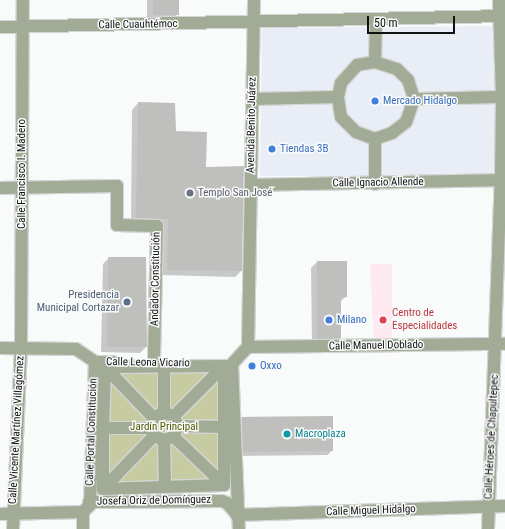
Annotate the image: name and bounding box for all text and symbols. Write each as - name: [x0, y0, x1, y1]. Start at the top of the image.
- scale bar: [369, 8, 457, 34]
- text: 50 m: [374, 16, 398, 30]
- street label: Calle Cuauhtémoc: [98, 18, 178, 32]
- street label: Avenida Benito Juárez: [245, 77, 259, 173]
- place label: Mercado Hidalgo: [383, 94, 457, 108]
- marker: Mercado Hidalgo: [370, 96, 380, 106]
- street label: Calle Francisco I. Madero: [15, 119, 29, 229]
- place label: Tiendas 3B: [280, 142, 328, 156]
- marker: Tiendas 3B: [267, 144, 277, 154]
- street label: Calle Ignacio Allende: [332, 176, 424, 190]
- place label: Templo San José: [198, 186, 272, 200]
- marker: Templo San José: [185, 188, 195, 198]
- street label: Andador Constitución: [149, 232, 163, 326]
- place label: Presidencia Municipal Cortazar: [37, 289, 119, 315]
- marker: Presidencia Municipal Cortazar: [122, 297, 132, 307]
- place label: Centro de Especialidades: [392, 307, 457, 333]
- place label: Milano: [337, 313, 366, 327]
- marker: Centro de Especialidades: [377, 314, 389, 326]
- marker: Milano: [324, 315, 334, 325]
- street label: Calle Manuel Doblado: [329, 339, 423, 353]
- street label: Calle Vicente Martínez Villagómez: [7, 355, 27, 505]
- street label: Calle Leona Vicario: [106, 356, 190, 370]
- place label: Oxxo: [260, 359, 282, 373]
- marker: Oxxo: [247, 361, 257, 371]
- street label: Calle Héroes de Chapultepec: [482, 374, 502, 500]
- street label: Calle Portal Constitución: [84, 378, 100, 486]
- park label: Jardín Principal: [130, 420, 198, 434]
- place label: Macroplaza: [295, 427, 346, 441]
- marker: Macroplaza: [282, 429, 292, 439]
- street label: Josefa Oriz de Domínguez: [97, 493, 211, 509]
- street label: Calle Miguel Hidalgo: [326, 503, 416, 519]

